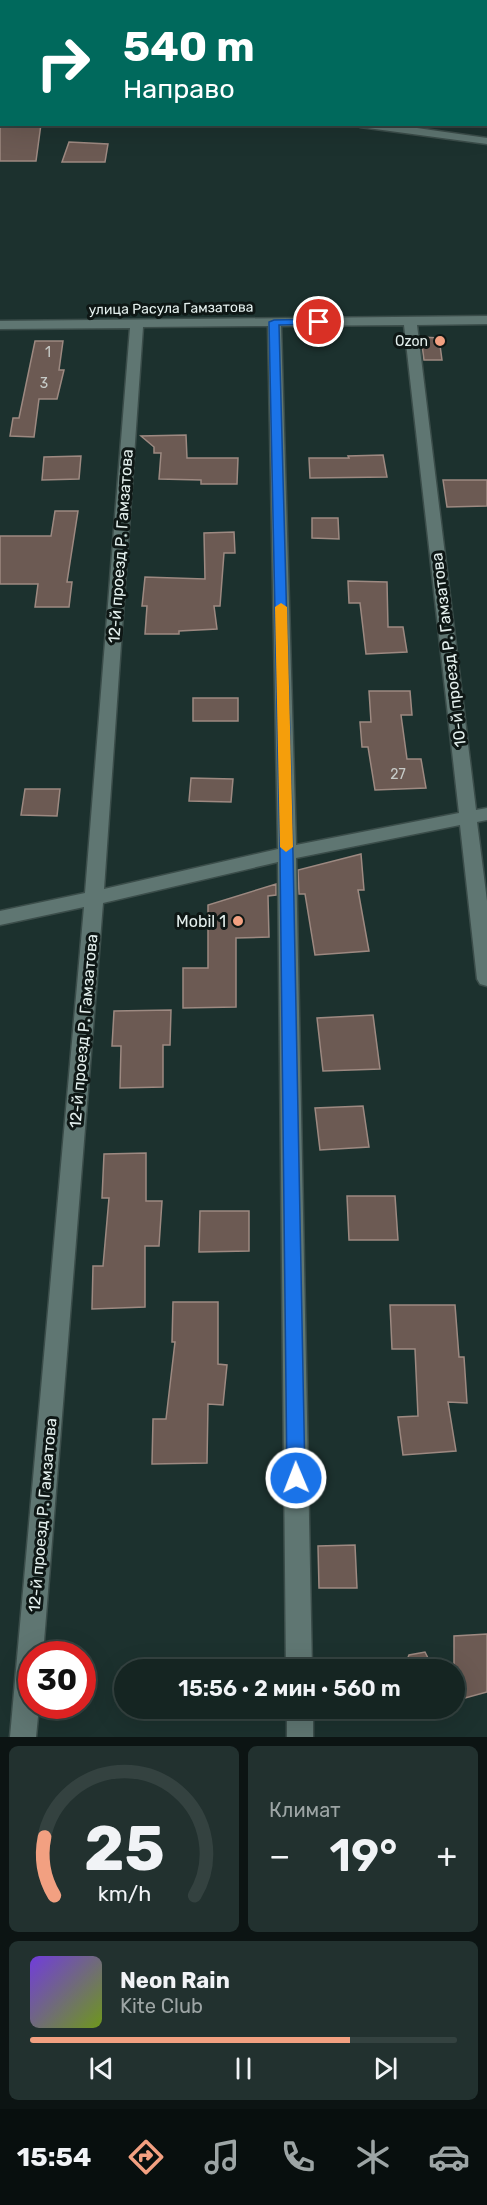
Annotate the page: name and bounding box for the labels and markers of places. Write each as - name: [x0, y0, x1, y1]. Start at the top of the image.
- pin: [293, 296, 344, 347]
- place label: Ozon: [395, 333, 428, 350]
- marker: Ozon: [433, 334, 447, 348]
- place label: Mobil 1: [176, 912, 226, 931]
- marker: Mobil 1: [231, 914, 245, 928]

